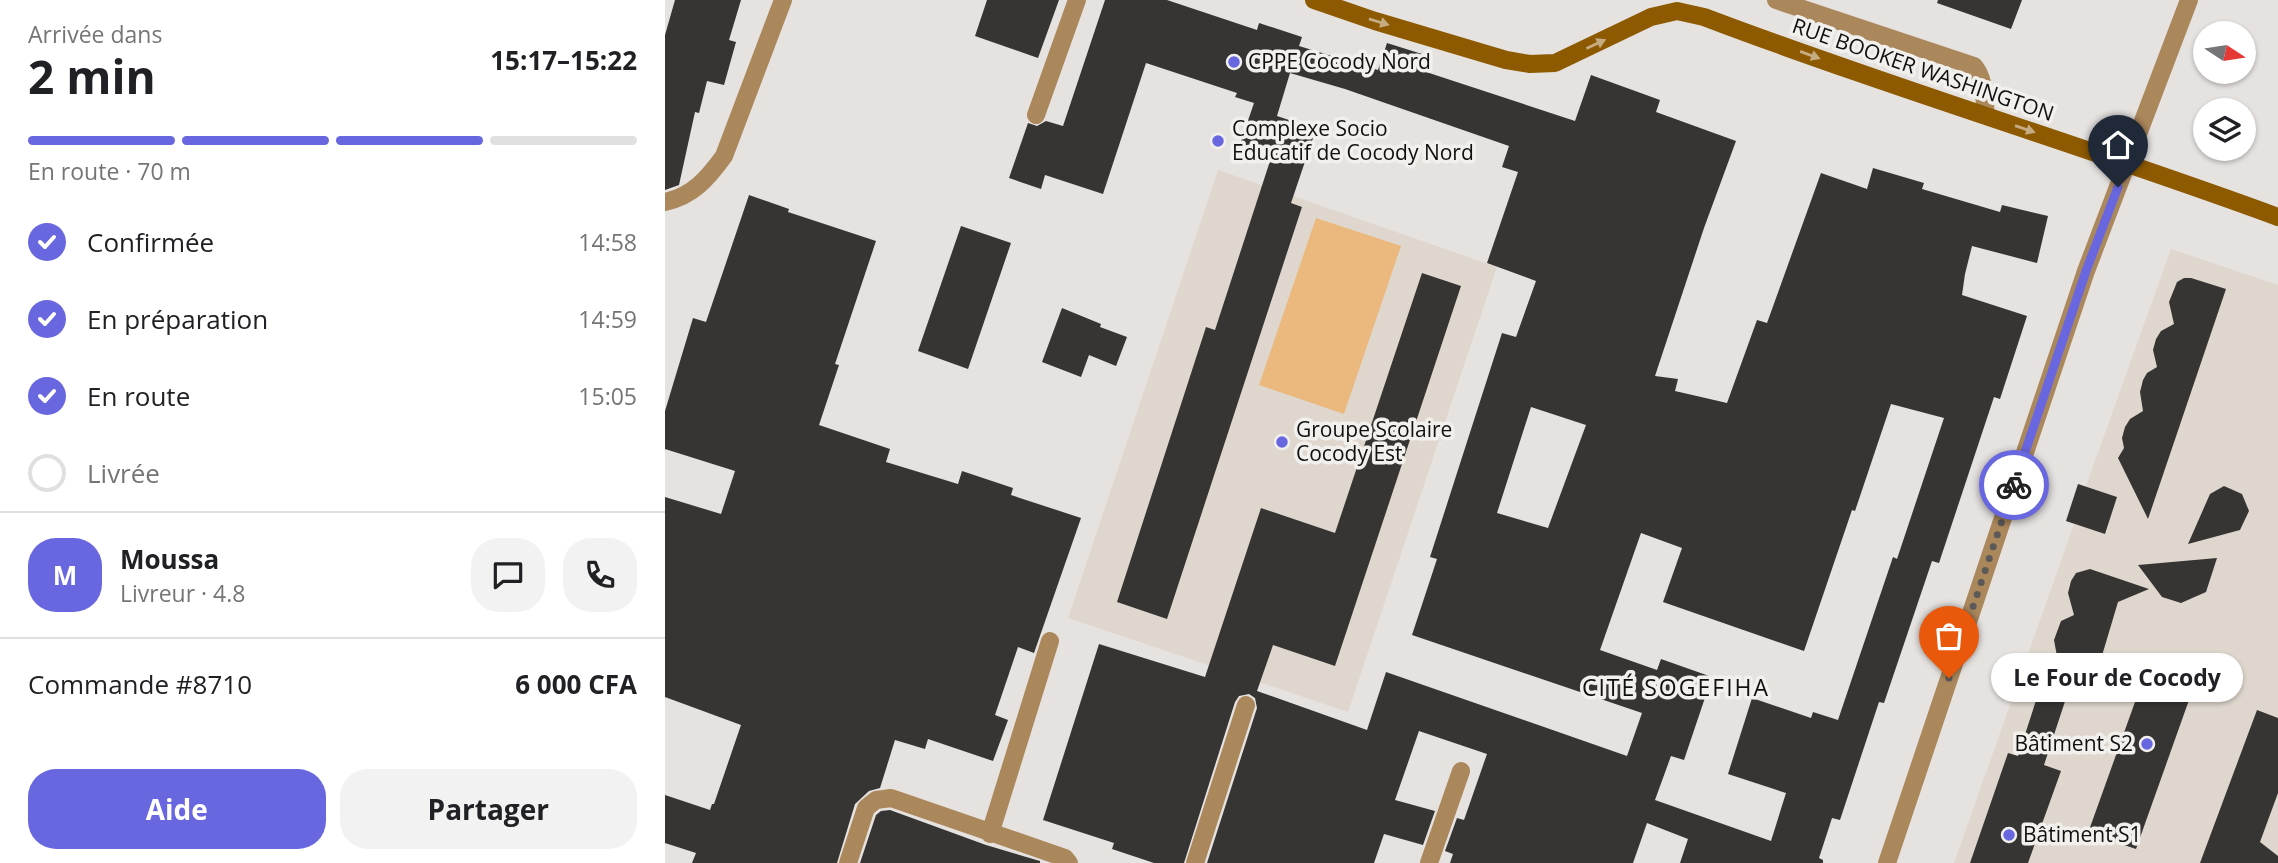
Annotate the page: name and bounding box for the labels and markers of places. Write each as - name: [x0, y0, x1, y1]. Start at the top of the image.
- place label: CPPE Cocody Nord: [1248, 47, 1431, 75]
- marker: CPPE Cocody Nord: [1226, 54, 1242, 70]
- place label: Complexe Socio Educatif de Cocody Nord: [1232, 114, 1474, 166]
- pin: [2088, 115, 2148, 187]
- marker: Complexe Socio Educatif de Cocody Nord: [1210, 133, 1226, 149]
- place label: Groupe Scolaire Cocody Est: [1296, 415, 1452, 467]
- marker: Groupe Scolaire Cocody Est: [1274, 434, 1290, 450]
- pin: [1919, 606, 1979, 678]
- callout: Le Four de Cocody: [1991, 654, 2243, 702]
- place label: Bâtiment S2: [2014, 729, 2133, 757]
- marker: Bâtiment S2: [2139, 736, 2155, 752]
- place label: Bâtiment S1: [2023, 820, 2142, 848]
- marker: Bâtiment S1: [2001, 827, 2017, 843]

